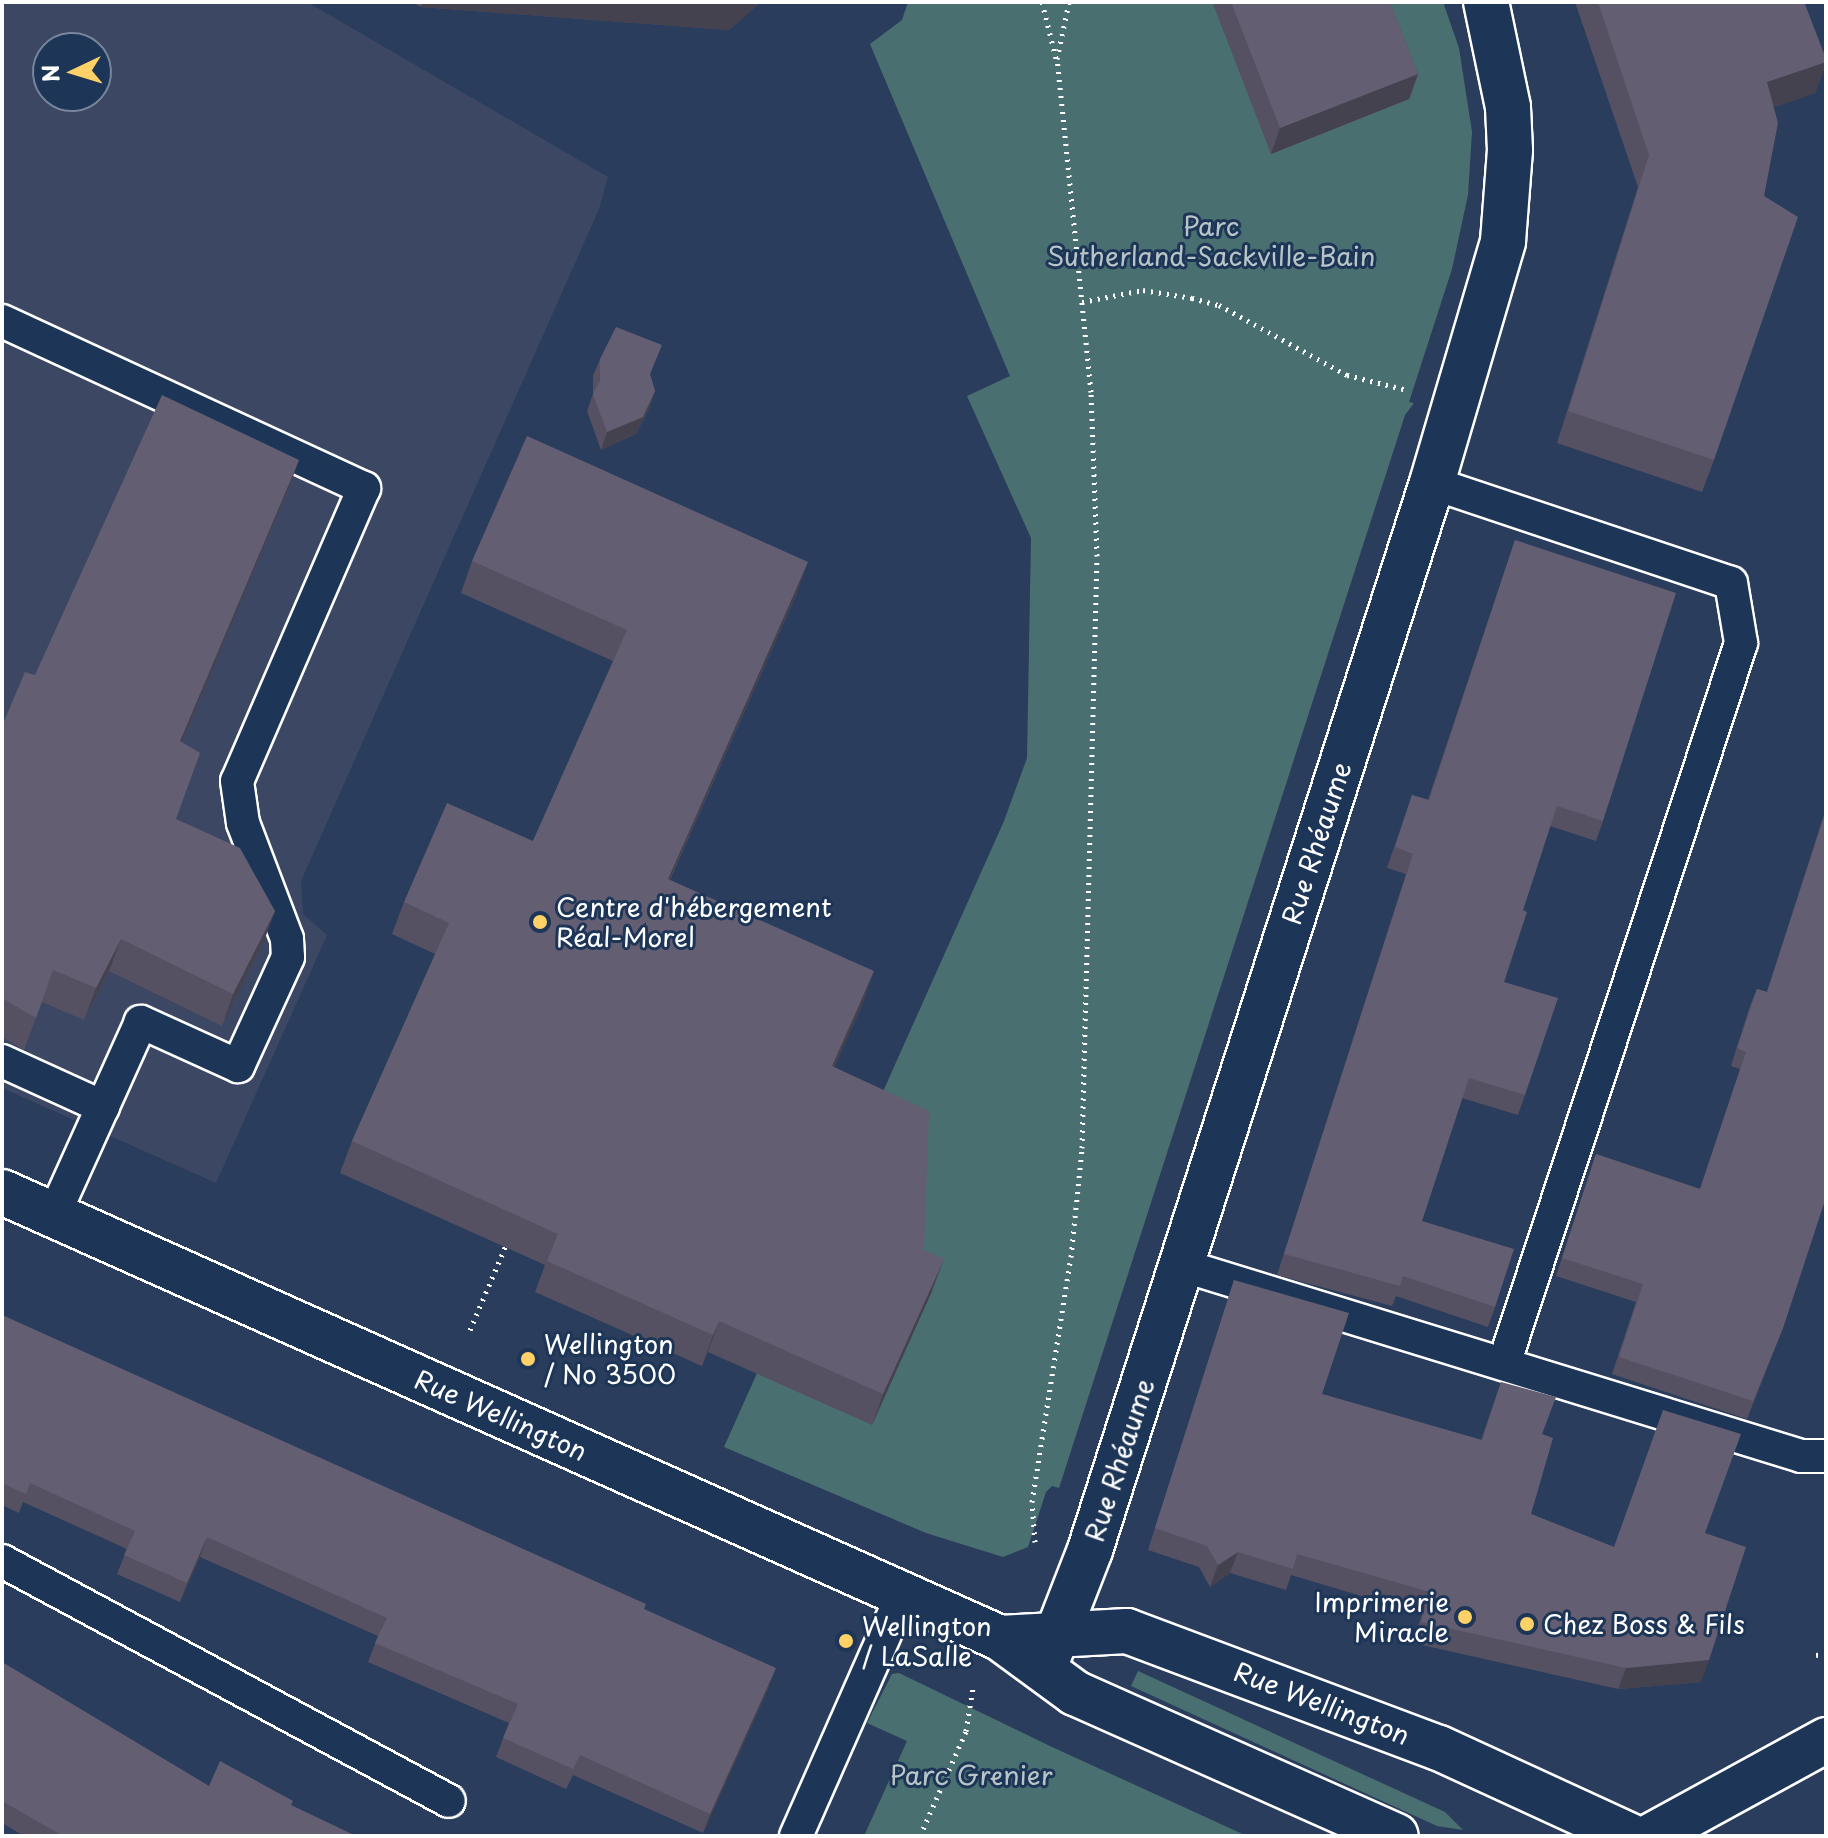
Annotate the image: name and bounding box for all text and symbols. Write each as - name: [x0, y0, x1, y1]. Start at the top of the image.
- north arrow: [32, 32, 112, 112]
- text: N: [32, 64, 67, 83]
- park label: Parc Sutherland-Sackville-Bain: [1047, 210, 1375, 272]
- street label: Rue Rhéaume: [1274, 756, 1358, 930]
- place label: Centre d'hébergement Réal-Morel: [556, 891, 833, 952]
- marker: Centre d'hébergement Réal-Morel: [531, 913, 549, 931]
- place label: Wellington / No 3500: [544, 1328, 678, 1390]
- marker: Wellington / No 3500: [519, 1350, 537, 1368]
- street label: Rue Wellington: [410, 1363, 592, 1467]
- street label: Rue Rhéaume: [1077, 1373, 1161, 1547]
- place label: Imprimerie Miracle: [1315, 1586, 1449, 1648]
- marker: Imprimerie Miracle: [1456, 1608, 1474, 1626]
- place label: Chez Boss & Fils: [1543, 1608, 1747, 1640]
- place label: Wellington / LaSalle: [862, 1610, 992, 1672]
- marker: Chez Boss & Fils: [1518, 1615, 1536, 1633]
- marker: Wellington / LaSalle: [837, 1632, 855, 1650]
- street label: Rue Wellington: [1229, 1655, 1415, 1751]
- park label: Parc Grenier: [891, 1759, 1051, 1791]

